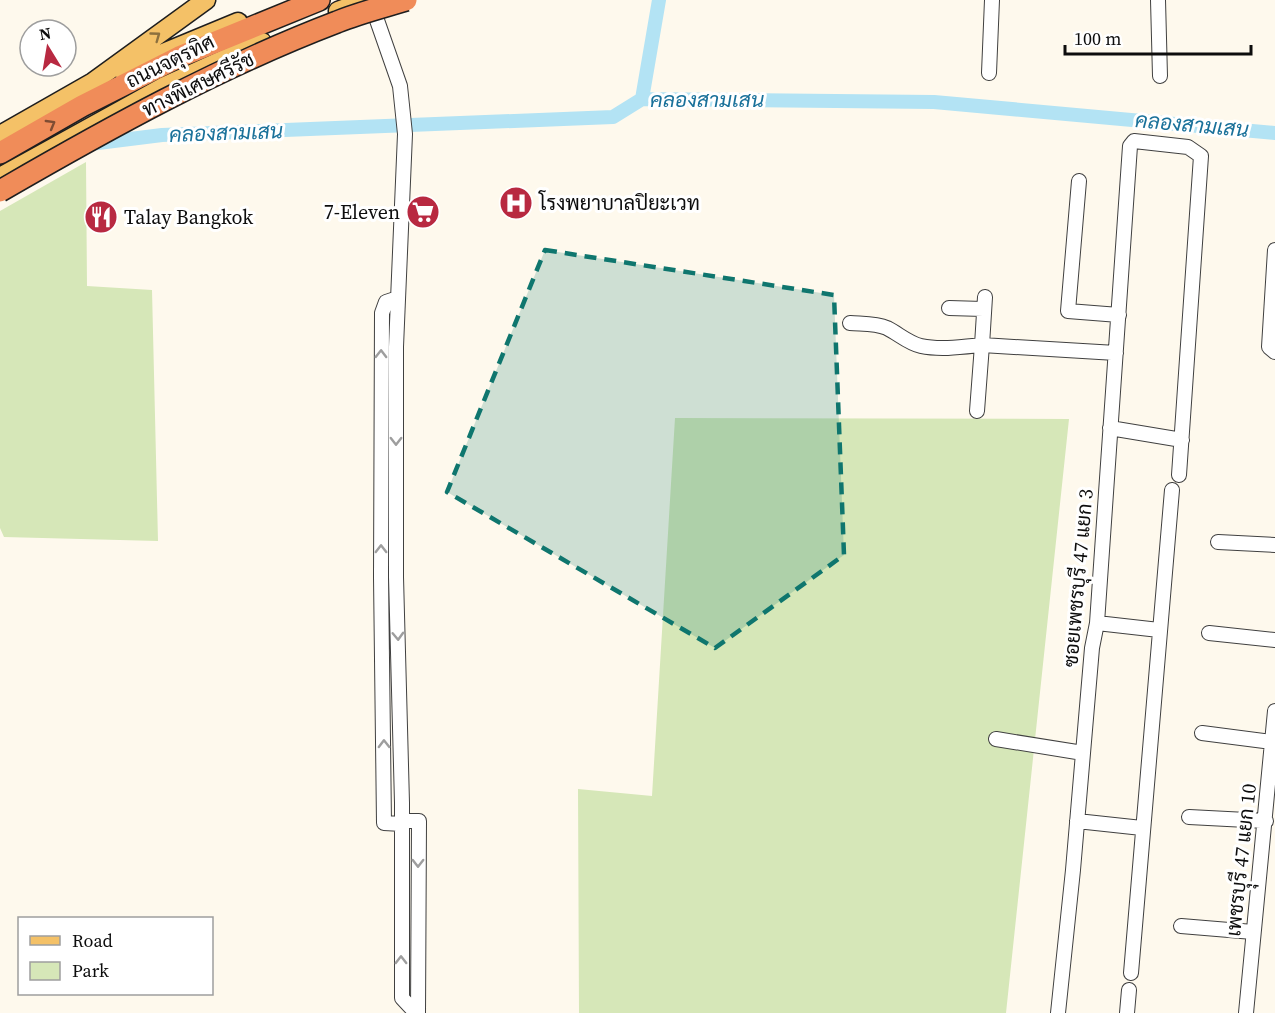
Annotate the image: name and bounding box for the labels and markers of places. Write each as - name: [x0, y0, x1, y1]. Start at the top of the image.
- hospital icon: โรงพยาบาลปิยะเวท: [498, 185, 534, 221]
- place label: โรงพยาบาลปิยะเวท: [538, 189, 700, 217]
- supermarket icon: 7-Eleven: [405, 194, 441, 230]
- place label: 7-Eleven: [324, 198, 400, 226]
- restaurant icon: Talay Bangkok: [83, 199, 119, 235]
- place label: Talay Bangkok: [124, 203, 253, 231]

